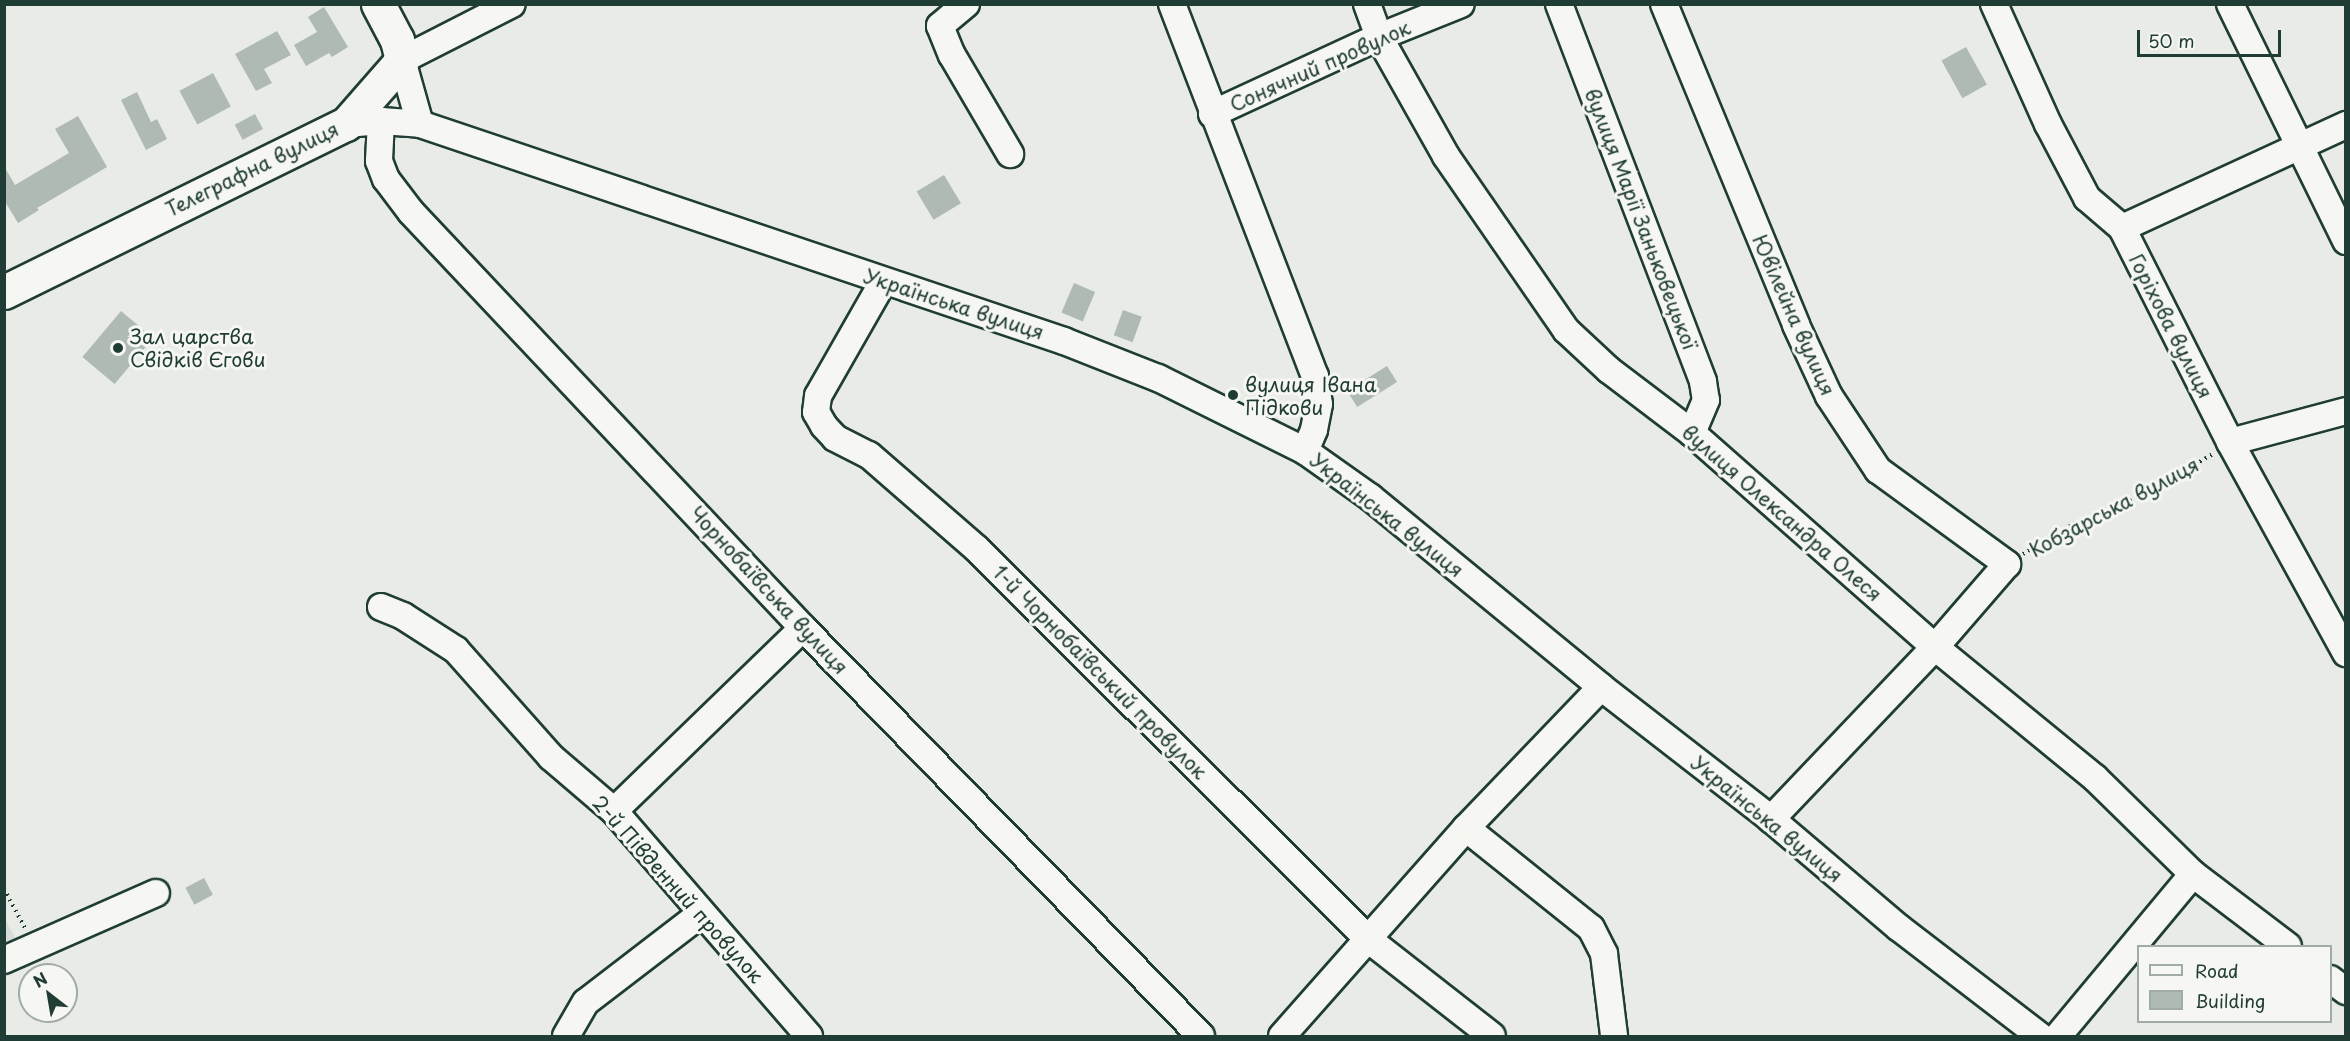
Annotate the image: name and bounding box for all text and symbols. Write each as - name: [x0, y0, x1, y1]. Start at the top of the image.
- street label: Сонячний провулок: [1226, 15, 1414, 117]
- scale bar: [2140, 18, 2284, 56]
- text: 50 m: [2148, 27, 2195, 54]
- street label: вулиця Марії Заньковецької: [1580, 84, 1702, 354]
- street label: Телеграфна вулиця: [161, 116, 343, 222]
- street label: Ювілейна вулиця: [1748, 230, 1840, 400]
- street label: Горіхова вулиця: [2124, 249, 2218, 403]
- street label: Українська вулиця: [861, 263, 1047, 345]
- place label: Зал царства Свідків Єгови: [130, 324, 266, 371]
- marker: Зал царства Свідків Єгови: [111, 341, 125, 355]
- place label: вулиця Івана Підкови: [1245, 372, 1376, 419]
- marker: вулиця Івана Підкови: [1226, 388, 1240, 402]
- street label: вулиця Олександра Олеся: [1677, 419, 1887, 607]
- street label: Українська вулиця: [1305, 447, 1469, 583]
- street label: Кобзарська вулиця: [2025, 452, 2203, 562]
- street label: Чорнобаївська вулиця: [685, 501, 853, 679]
- street label: 1-й Чорнобаївський провулок: [988, 560, 1212, 784]
- street label: Українська вулиця: [1686, 750, 1848, 888]
- street label: 2-й Південний провулок: [587, 790, 769, 988]
- legend: [2137, 945, 2332, 1023]
- text: Road: [2195, 957, 2239, 984]
- north arrow: [18, 963, 78, 1023]
- text: N: [28, 966, 51, 993]
- text: Building: [2195, 987, 2265, 1014]

